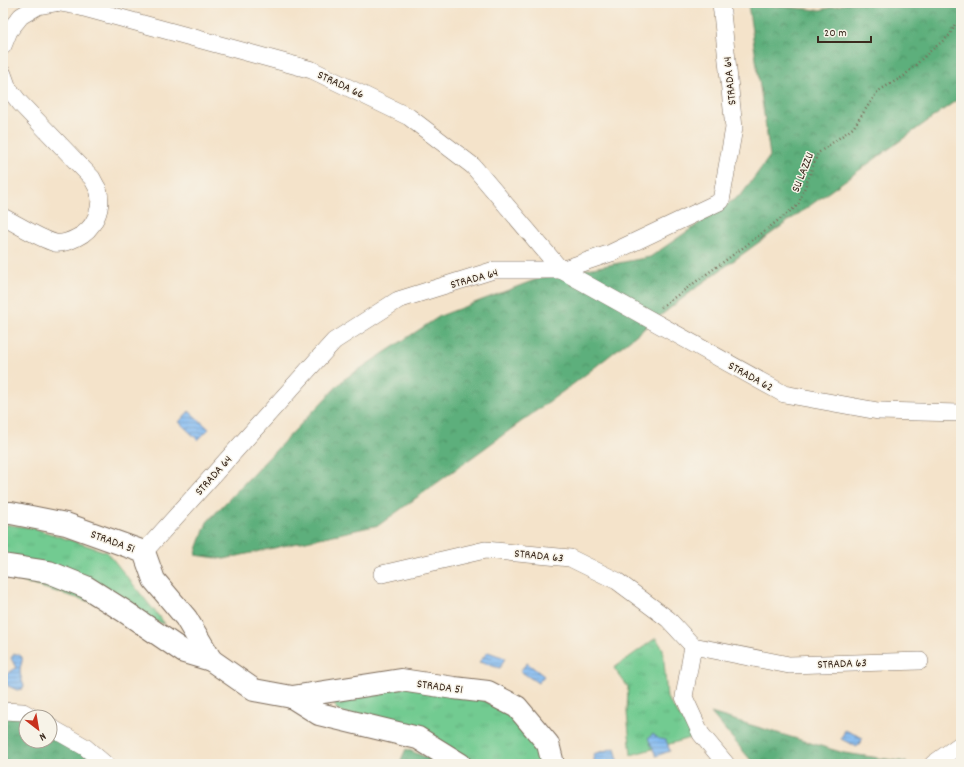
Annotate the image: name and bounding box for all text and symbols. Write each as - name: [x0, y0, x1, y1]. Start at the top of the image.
- scale bar: [818, 18, 871, 44]
- text: 20 m: [824, 25, 847, 42]
- street label: STRADA 64: [719, 56, 741, 106]
- street label: STRADA 66: [314, 67, 367, 104]
- street label: SU LAZZU: [788, 150, 819, 195]
- street label: STRADA 64: [449, 265, 500, 294]
- street label: STRADA 62: [725, 358, 776, 397]
- street label: STRADA 64: [191, 452, 237, 500]
- street label: STRADA 51: [88, 527, 137, 558]
- street label: STRADA 63: [513, 545, 564, 568]
- street label: STRADA 63: [817, 655, 867, 674]
- street label: STRADA 51: [416, 676, 464, 699]
- north arrow: [18, 709, 58, 749]
- text: N: [35, 728, 49, 744]

